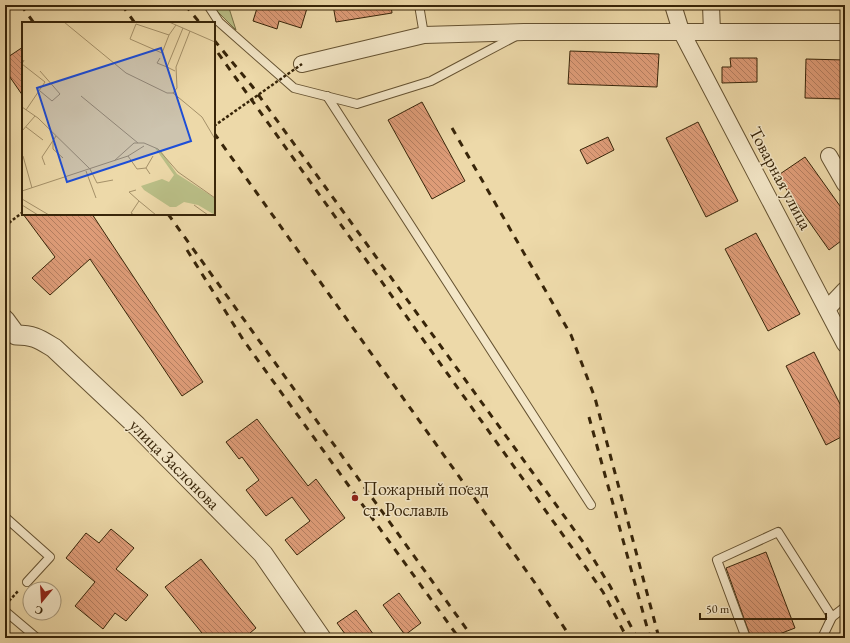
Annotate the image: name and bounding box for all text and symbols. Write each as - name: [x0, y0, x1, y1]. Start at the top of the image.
- inset map: [22, 22, 215, 215]
- street label: Товарная улица: [744, 123, 818, 234]
- street label: улица Заслонова: [125, 414, 226, 515]
- place label: Пожарный поезд ст. Рославль: [363, 477, 489, 521]
- marker: Пожарный поезд ст. Рославль: [350, 493, 360, 503]
- north arrow: [22, 581, 62, 621]
- scale bar: [700, 595, 826, 621]
- text: 50 m: [706, 601, 730, 617]
- text: С: [33, 603, 45, 618]

